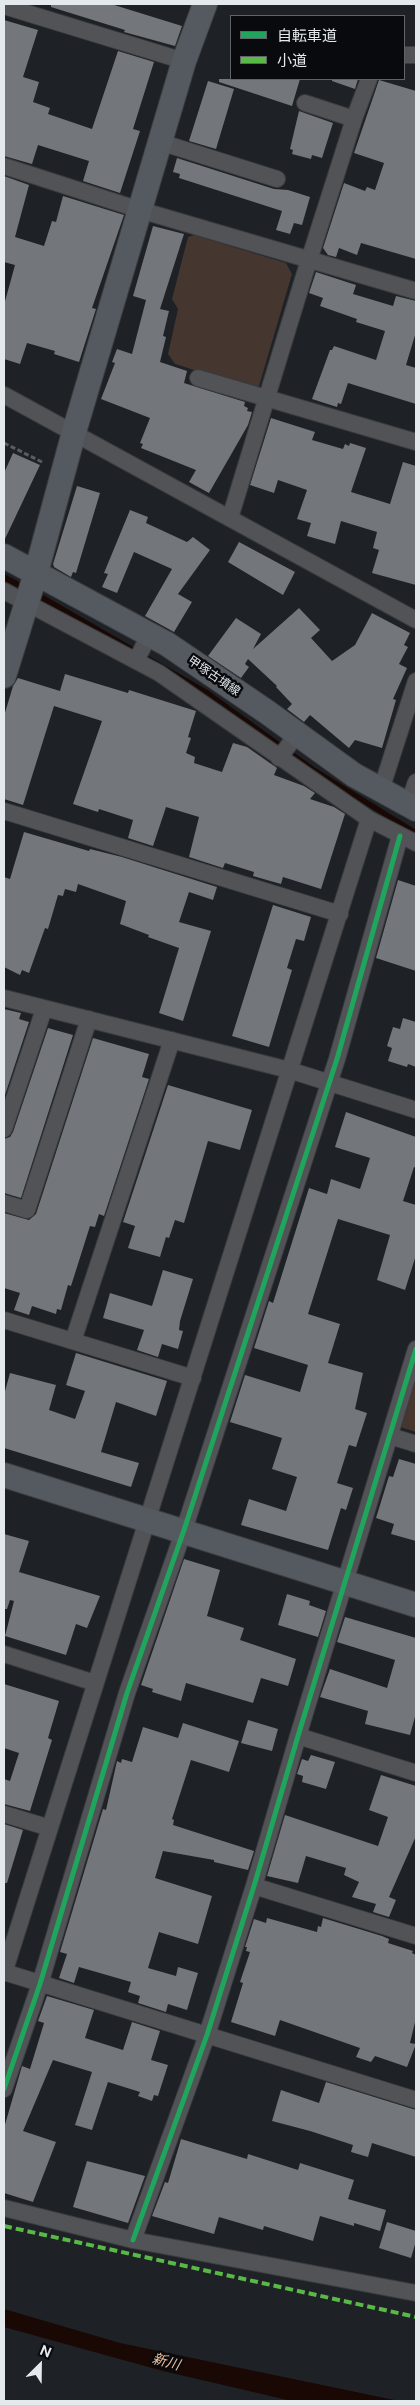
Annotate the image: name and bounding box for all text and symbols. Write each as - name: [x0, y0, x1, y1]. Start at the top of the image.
- legend: [230, 15, 405, 80]
- text: 自転車道: [277, 27, 337, 44]
- text: 小道: [277, 52, 307, 69]
- street label: 甲塚古墳線: [185, 653, 243, 699]
- north arrow: [15, 2340, 65, 2390]
- text: N: [38, 2342, 54, 2361]
- water label: 新川: [150, 2350, 182, 2374]

